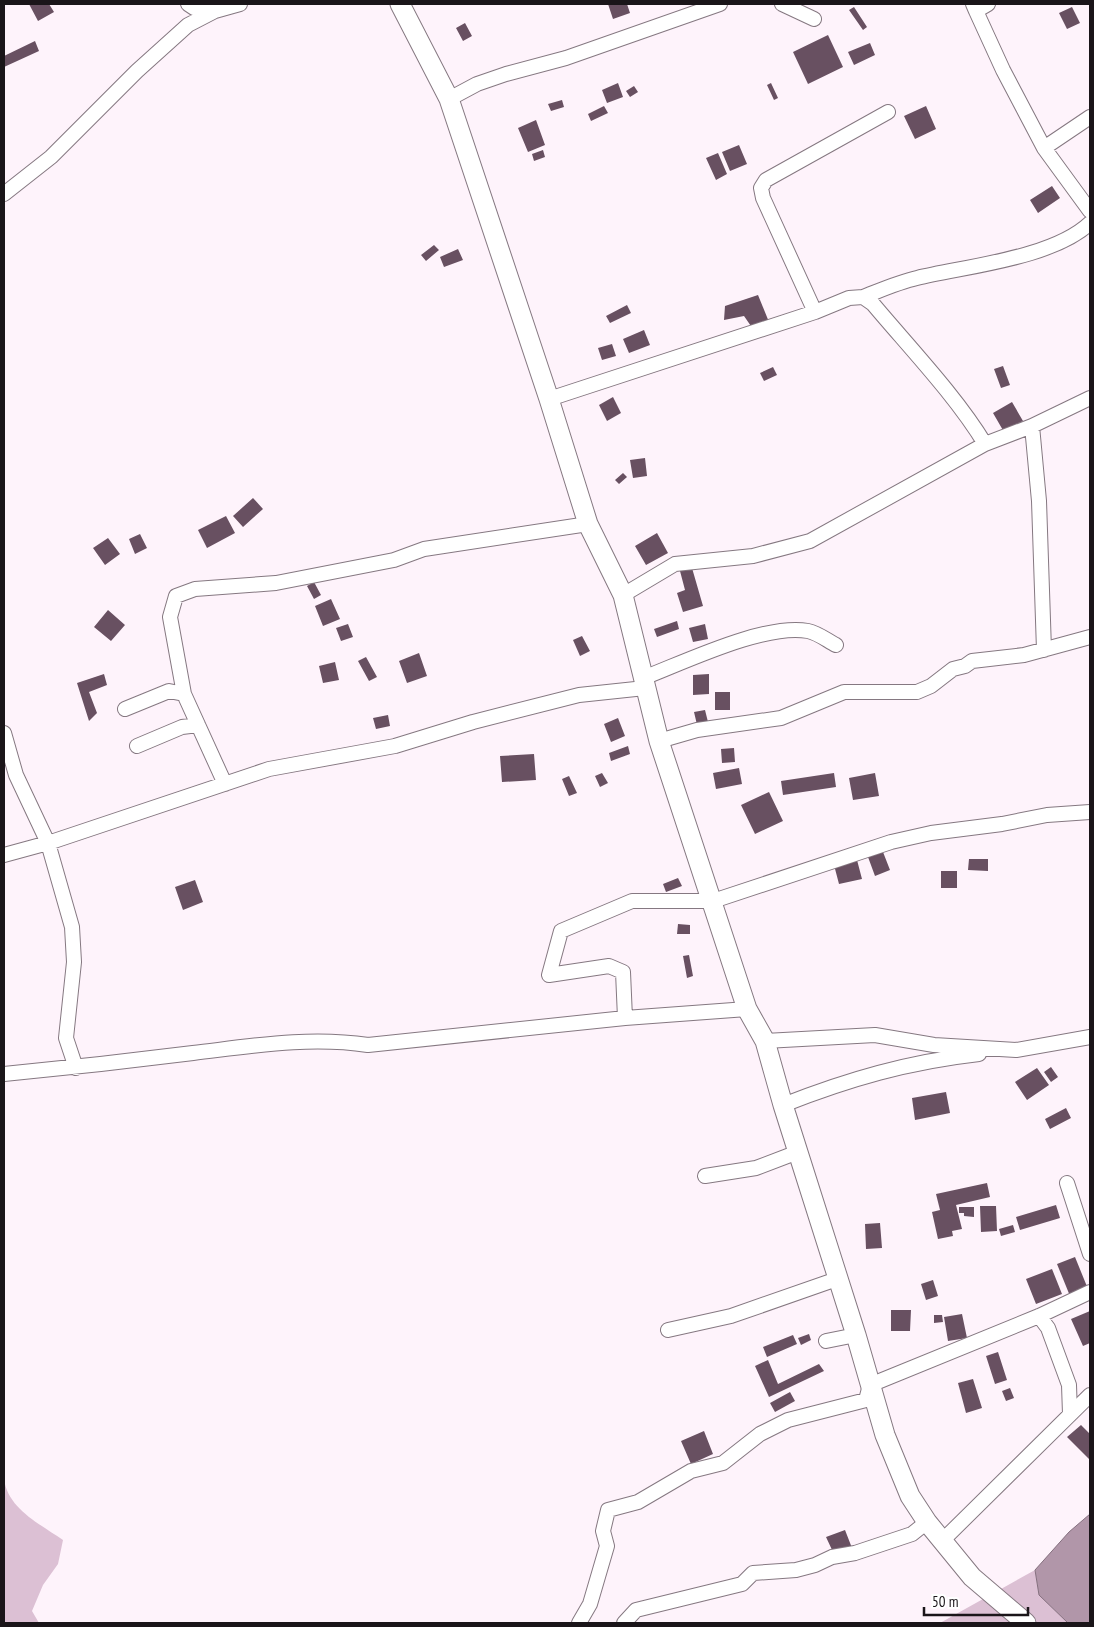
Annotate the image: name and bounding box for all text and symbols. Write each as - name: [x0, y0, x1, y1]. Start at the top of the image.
- scale bar: [924, 1584, 1028, 1616]
- text: 50 m: [932, 1592, 958, 1611]

